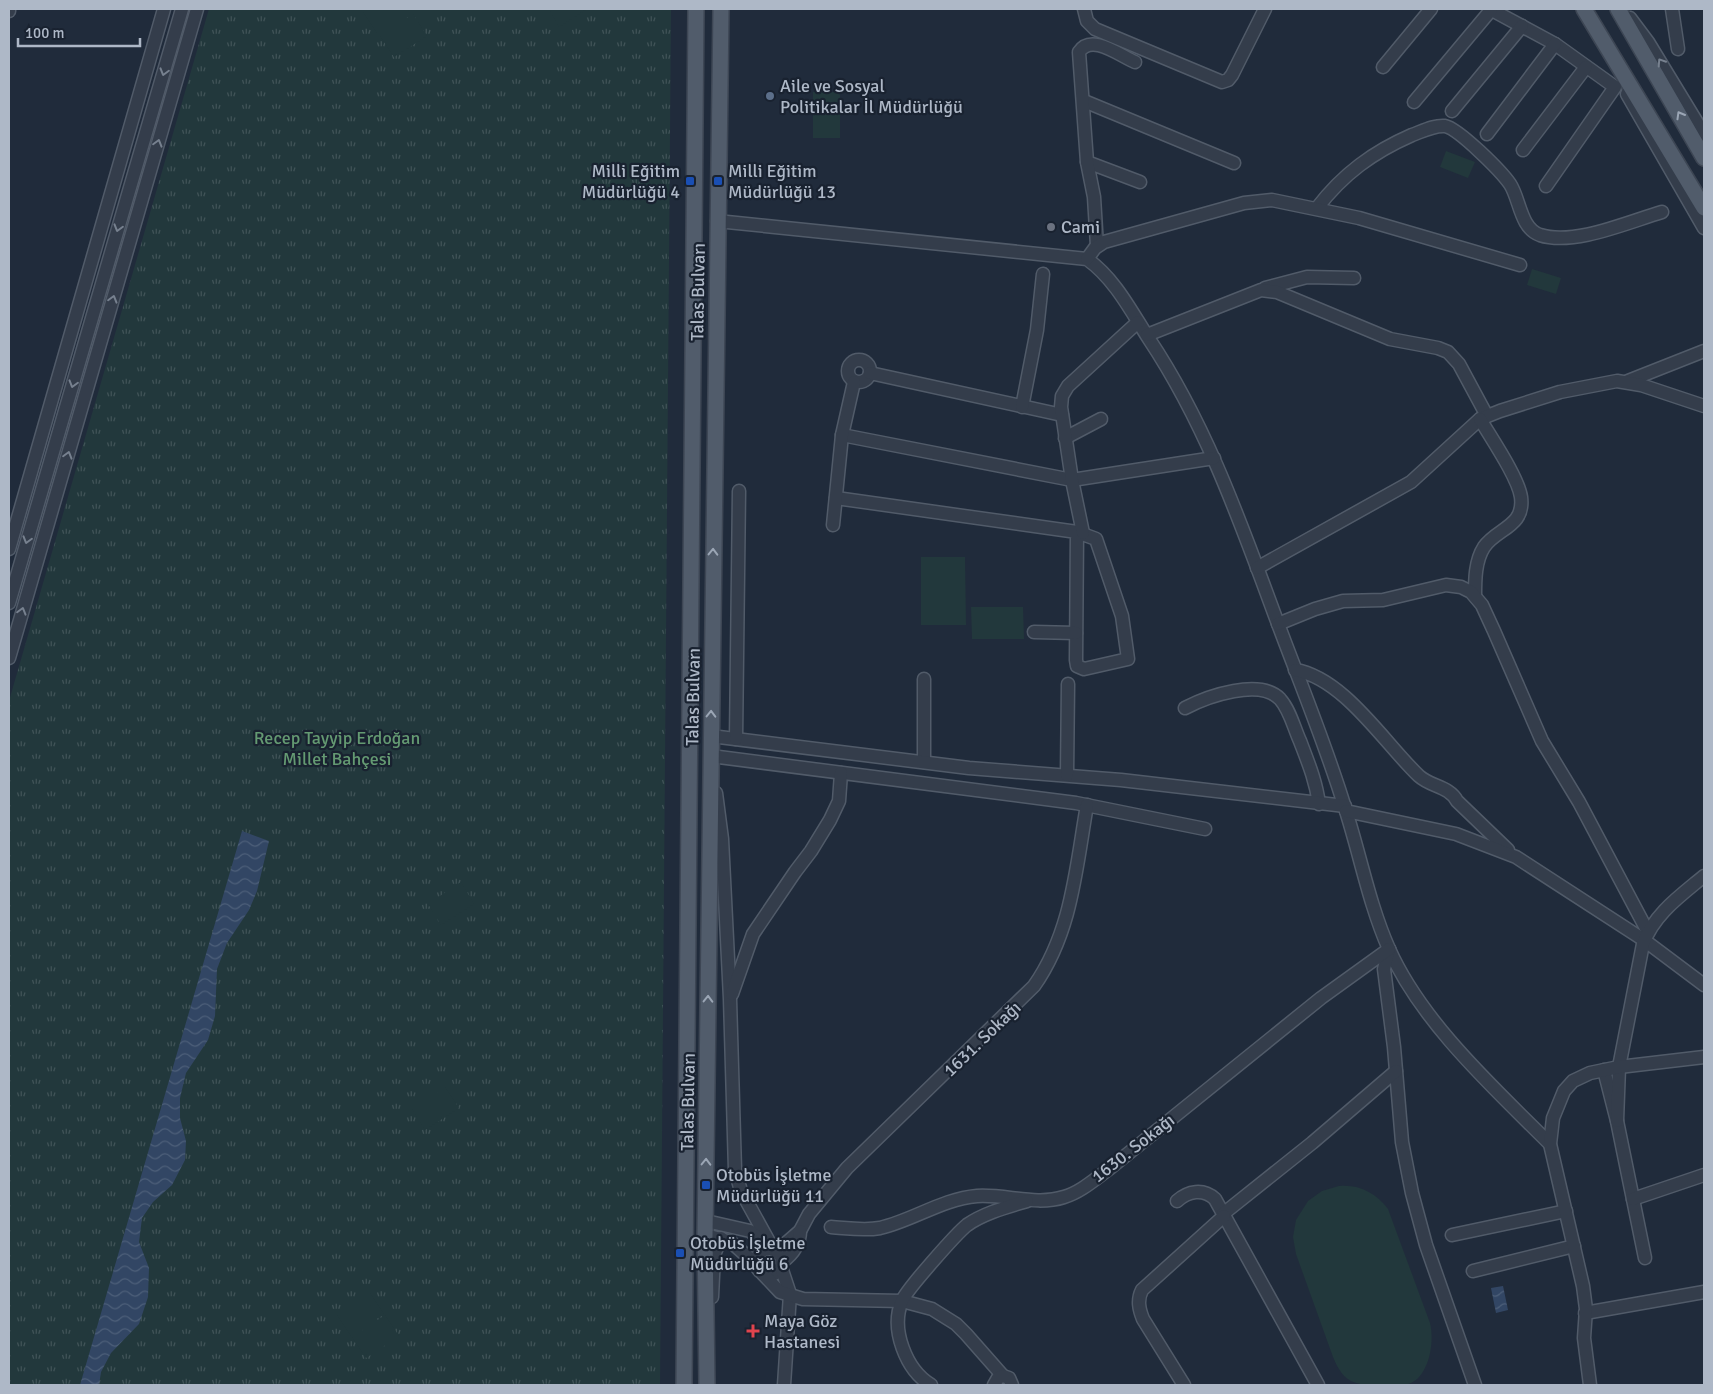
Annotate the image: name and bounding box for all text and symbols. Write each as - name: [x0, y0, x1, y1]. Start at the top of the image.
- scale bar: [18, 15, 140, 47]
- text: 100 m: [25, 24, 65, 42]
- one-way arrow: [1657, 58, 1667, 67]
- one-way arrow: [159, 68, 169, 76]
- place label: Aile ve Sosyal Politikalar İl Müdürlüğü: [780, 75, 963, 118]
- marker: Aile ve Sosyal Politikalar İl Müdürlüğü: [764, 90, 776, 102]
- one-way arrow: [1676, 112, 1686, 121]
- one-way arrow: [153, 139, 163, 147]
- place label: Milli Eğitim Müdürlüğü 4: [582, 160, 680, 203]
- place label: Milli Eğitim Müdürlüğü 13: [728, 160, 836, 203]
- marker: Milli Eğitim Müdürlüğü 4: [684, 175, 696, 187]
- marker: Milli Eğitim Müdürlüğü 13: [712, 175, 724, 187]
- place label: Cami: [1061, 216, 1100, 238]
- marker: Cami: [1045, 221, 1057, 233]
- one-way arrow: [114, 224, 124, 232]
- street label: Talas Bulvarı: [686, 243, 710, 341]
- one-way arrow: [107, 295, 117, 303]
- one-way arrow: [68, 380, 78, 388]
- one-way arrow: [62, 451, 72, 459]
- one-way arrow: [23, 536, 33, 544]
- one-way arrow: [708, 547, 718, 555]
- one-way arrow: [17, 607, 27, 615]
- street label: Talas Bulvarı: [681, 648, 705, 746]
- one-way arrow: [706, 710, 716, 718]
- park label: Recep Tayyip Erdoğan Millet Bahçesi: [254, 727, 420, 770]
- one-way arrow: [703, 995, 713, 1002]
- street label: 1631. Sokağı: [939, 997, 1025, 1081]
- street label: Talas Bulvarı: [676, 1053, 700, 1151]
- street label: 1630. Sokağı: [1087, 1109, 1179, 1187]
- one-way arrow: [701, 1157, 712, 1165]
- place label: Otobüs İşletme Müdürlüğü 11: [716, 1164, 831, 1207]
- marker: Otobüs İşletme Müdürlüğü 11: [700, 1179, 712, 1191]
- place label: Otobüs İşletme Müdürlüğü 6: [690, 1232, 805, 1275]
- marker: Otobüs İşletme Müdürlüğü 6: [674, 1247, 686, 1259]
- place label: Maya Göz Hastanesi: [764, 1310, 840, 1353]
- marker: Maya Göz Hastanesi: [746, 1324, 760, 1338]

